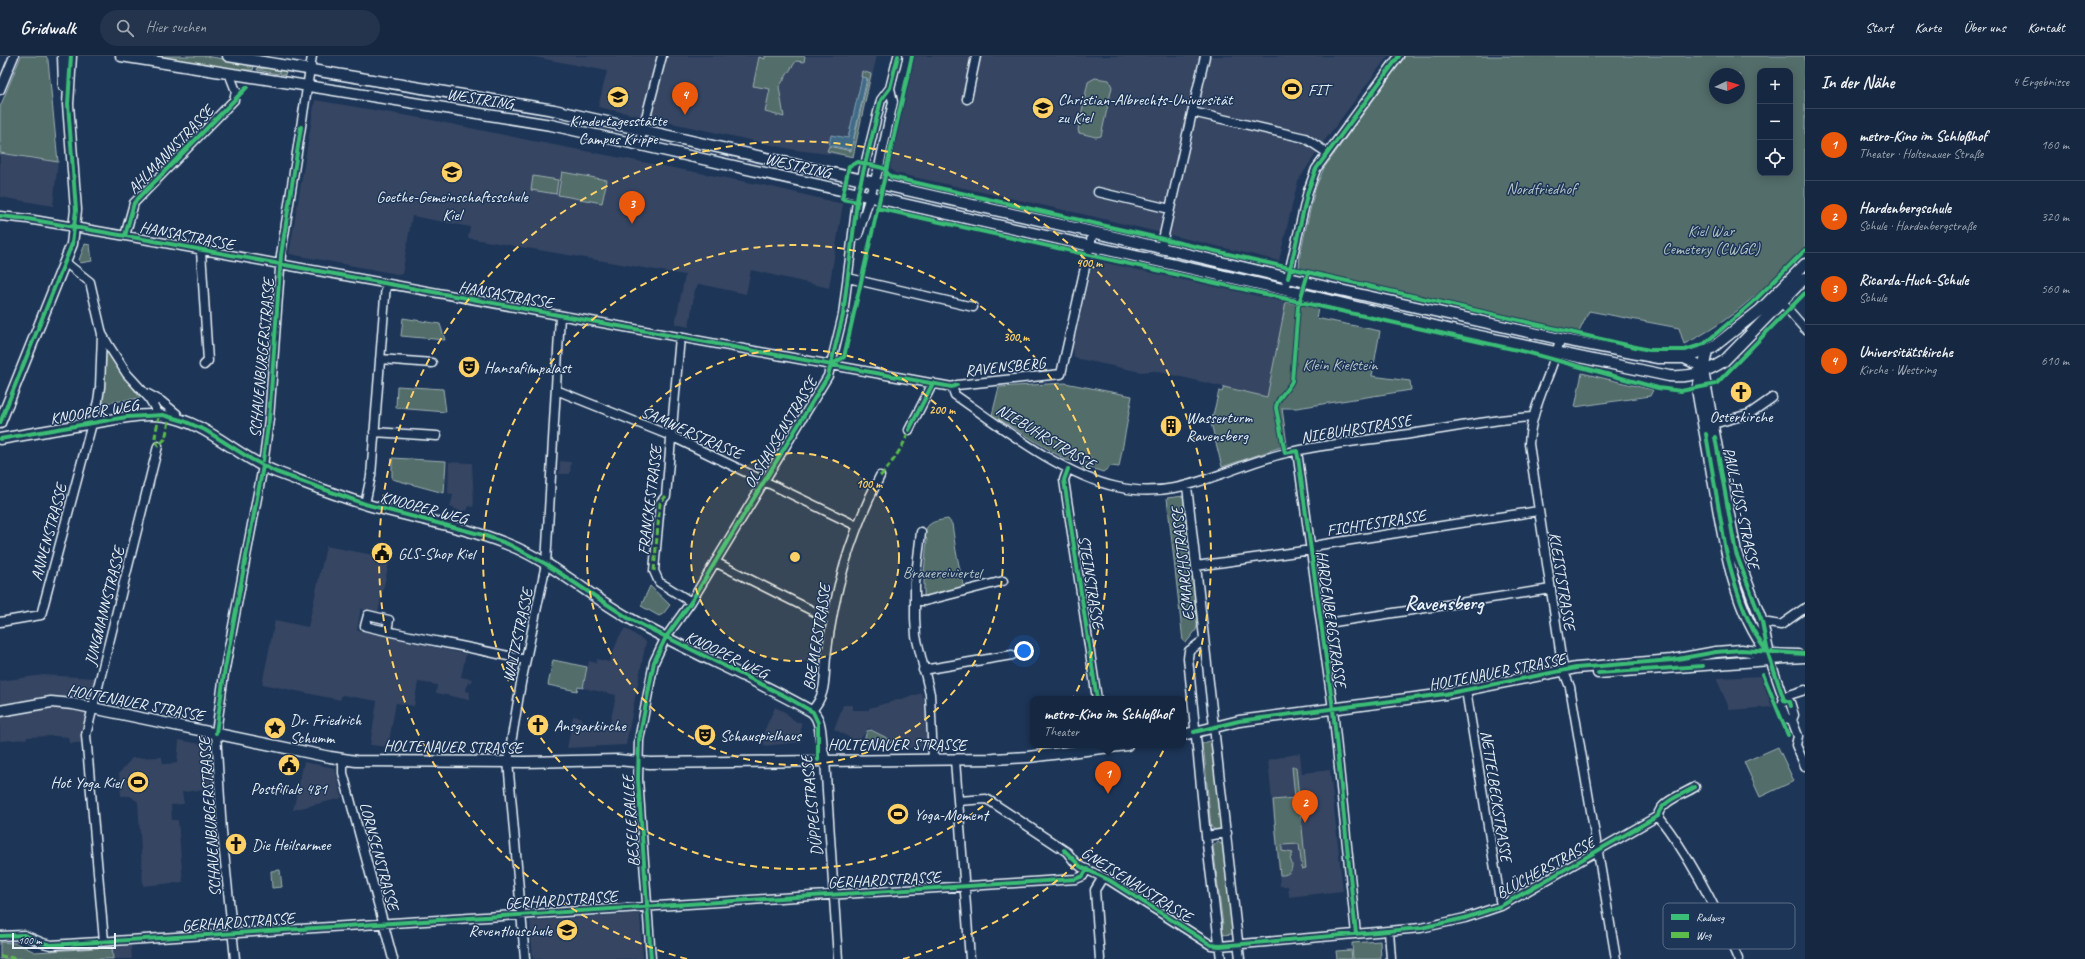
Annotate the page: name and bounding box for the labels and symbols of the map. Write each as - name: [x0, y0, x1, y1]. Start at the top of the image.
- north arrow: [1709, 68, 1745, 104]
- sports icon: FIT: [1279, 76, 1305, 102]
- place label: FIT: [1308, 80, 1333, 100]
- pin: 4: [672, 82, 698, 115]
- street label: WESTRING: [445, 84, 516, 114]
- school or university icon: Kindertagesstätte Campus Krippe: [605, 84, 631, 110]
- place label: Christian-Albrechts-Universität zu Kiel: [1058, 90, 1234, 128]
- school or university icon: Christian-Albrechts-Universität zu Kiel: [1030, 95, 1056, 121]
- street label: AHLMANNSTRASSE: [123, 99, 220, 198]
- place label: Kindertagesstätte Campus Krippe: [569, 111, 668, 149]
- street label: WESTRING: [763, 149, 834, 184]
- school or university icon: Goethe-Gemeinschaftsschule Kiel: [439, 159, 465, 185]
- park label: Nordfriedhof: [1506, 179, 1579, 199]
- place label: Goethe-Gemeinschaftsschule Kiel: [376, 187, 529, 225]
- pin: 3: [619, 191, 645, 224]
- street label: HANSASTRASSE: [138, 217, 238, 255]
- park label: Kiel War Cemetery (CWGC): [1662, 221, 1760, 259]
- text: 400 m: [1076, 255, 1103, 271]
- street label: SCHAUENBURGERSTRASSE: [245, 275, 279, 439]
- street label: HANSASTRASSE: [457, 277, 557, 314]
- text: 300 m: [1003, 329, 1030, 345]
- street label: RAVENSBERG: [964, 353, 1048, 381]
- theatre icon: Hansafilmpalast: [456, 354, 482, 380]
- park label: Klein Kielstein: [1302, 355, 1378, 375]
- place label: Hansafilmpalast: [484, 358, 573, 378]
- street label: OLSHAUSENSTRASSE: [740, 371, 823, 492]
- church icon: Osterkirche: [1728, 379, 1754, 405]
- street label: KNOOPER WEG: [49, 395, 142, 429]
- street label: NIEBUHRSTRASSE: [993, 400, 1100, 475]
- street label: SAMWERSTRASSE: [638, 402, 748, 465]
- text: 200 m: [929, 402, 956, 418]
- place label: Osterkirche: [1710, 407, 1774, 427]
- place label: Wasserturm Ravensberg: [1186, 408, 1253, 446]
- street label: NIEBUHRSTRASSE: [1300, 410, 1415, 448]
- building icon: Wasserturm Ravensberg: [1158, 413, 1184, 439]
- street label: FRANCKESTRASSE: [633, 442, 667, 556]
- street label: PAUL-FUSS-STRASSE: [1718, 446, 1764, 573]
- text: 100 m: [856, 476, 883, 492]
- street label: ANNENSTRASSE: [26, 479, 72, 583]
- street label: KNOOPER WEG: [378, 487, 471, 530]
- street label: ESMARCHSTRASSE: [1167, 504, 1199, 622]
- street label: FICHTESTRASSE: [1325, 505, 1430, 541]
- street label: KLEISTSTRASSE: [1544, 531, 1580, 634]
- street label: STEINSTRASSE: [1074, 534, 1109, 633]
- public building icon: GLS-Shop Kiel: [369, 540, 395, 566]
- street label: JUNGMANNSTRASSE: [80, 542, 130, 669]
- place label: GLS-Shop Kiel: [398, 544, 478, 564]
- centre of rings: [788, 550, 802, 564]
- street label: HARDENBERGSTRASSE: [1312, 550, 1351, 691]
- park label: Brauereiviertel: [903, 563, 985, 583]
- street label: BREMERSTRASSE: [799, 580, 836, 692]
- street label: WAITZSTRASSE: [498, 584, 538, 684]
- district label: Ravensberg: [1405, 591, 1485, 616]
- street label: KNOOPER WEG: [682, 626, 773, 684]
- your location: [1014, 641, 1034, 661]
- street label: HOLTENAUER STRASSE: [1427, 648, 1570, 695]
- street label: HOLTENAUER STRASSE: [66, 680, 208, 727]
- place label: Dr. Friedrich Schumm: [290, 710, 362, 748]
- church icon: Ansgarkirche: [525, 712, 551, 738]
- place icon: Dr. Friedrich Schumm: [262, 715, 288, 741]
- place label: Ansgarkirche: [554, 716, 627, 736]
- theatre icon: Schauspielhaus: [692, 722, 718, 748]
- place label: Schauspielhaus: [720, 726, 802, 746]
- street label: NETTELBECKSTRASSE: [1476, 729, 1517, 865]
- street label: SCHAUENBURGERSTRASSE: [194, 734, 226, 897]
- street label: HOLTENAUER STRASSE: [828, 735, 969, 755]
- street label: HOLTENAUER STRASSE: [383, 736, 525, 758]
- public building icon: Postfiliale 481: [276, 752, 302, 778]
- street label: DÜPPELSTRASSE: [797, 752, 827, 857]
- pin: 1: [1095, 761, 1121, 794]
- sports icon: Hot Yoga Kiel: [125, 769, 151, 795]
- street label: BESELERALLEE: [618, 772, 644, 867]
- place label: Hot Yoga Kiel: [51, 773, 125, 793]
- place label: Postfiliale 481: [251, 779, 328, 799]
- pin: 2: [1292, 790, 1318, 823]
- street label: LORNSENSTRASSE: [355, 800, 404, 915]
- sports icon: Yoga-Moment: [885, 801, 911, 827]
- place label: Yoga-Moment: [914, 805, 991, 825]
- church icon: Die Heilsarmee: [223, 831, 249, 857]
- street label: BLÜCHERSTRASSE: [1493, 831, 1600, 903]
- place label: Die Heilsarmee: [252, 835, 332, 855]
- street label: GNEISENAUSTRASSE: [1077, 843, 1198, 928]
- street label: GERHARDSTRASSE: [827, 867, 943, 893]
- street label: GERHARDSTRASSE: [504, 886, 621, 914]
- legend: [1663, 903, 1795, 949]
- street label: GERHARDSTRASSE: [181, 908, 298, 936]
- text: Radweg: [1696, 910, 1725, 924]
- school or university icon: Reventlouschule: [554, 917, 580, 943]
- place label: Reventlouschule: [468, 921, 554, 941]
- text: Weg: [1696, 928, 1713, 942]
- scale bar: [12, 931, 116, 950]

